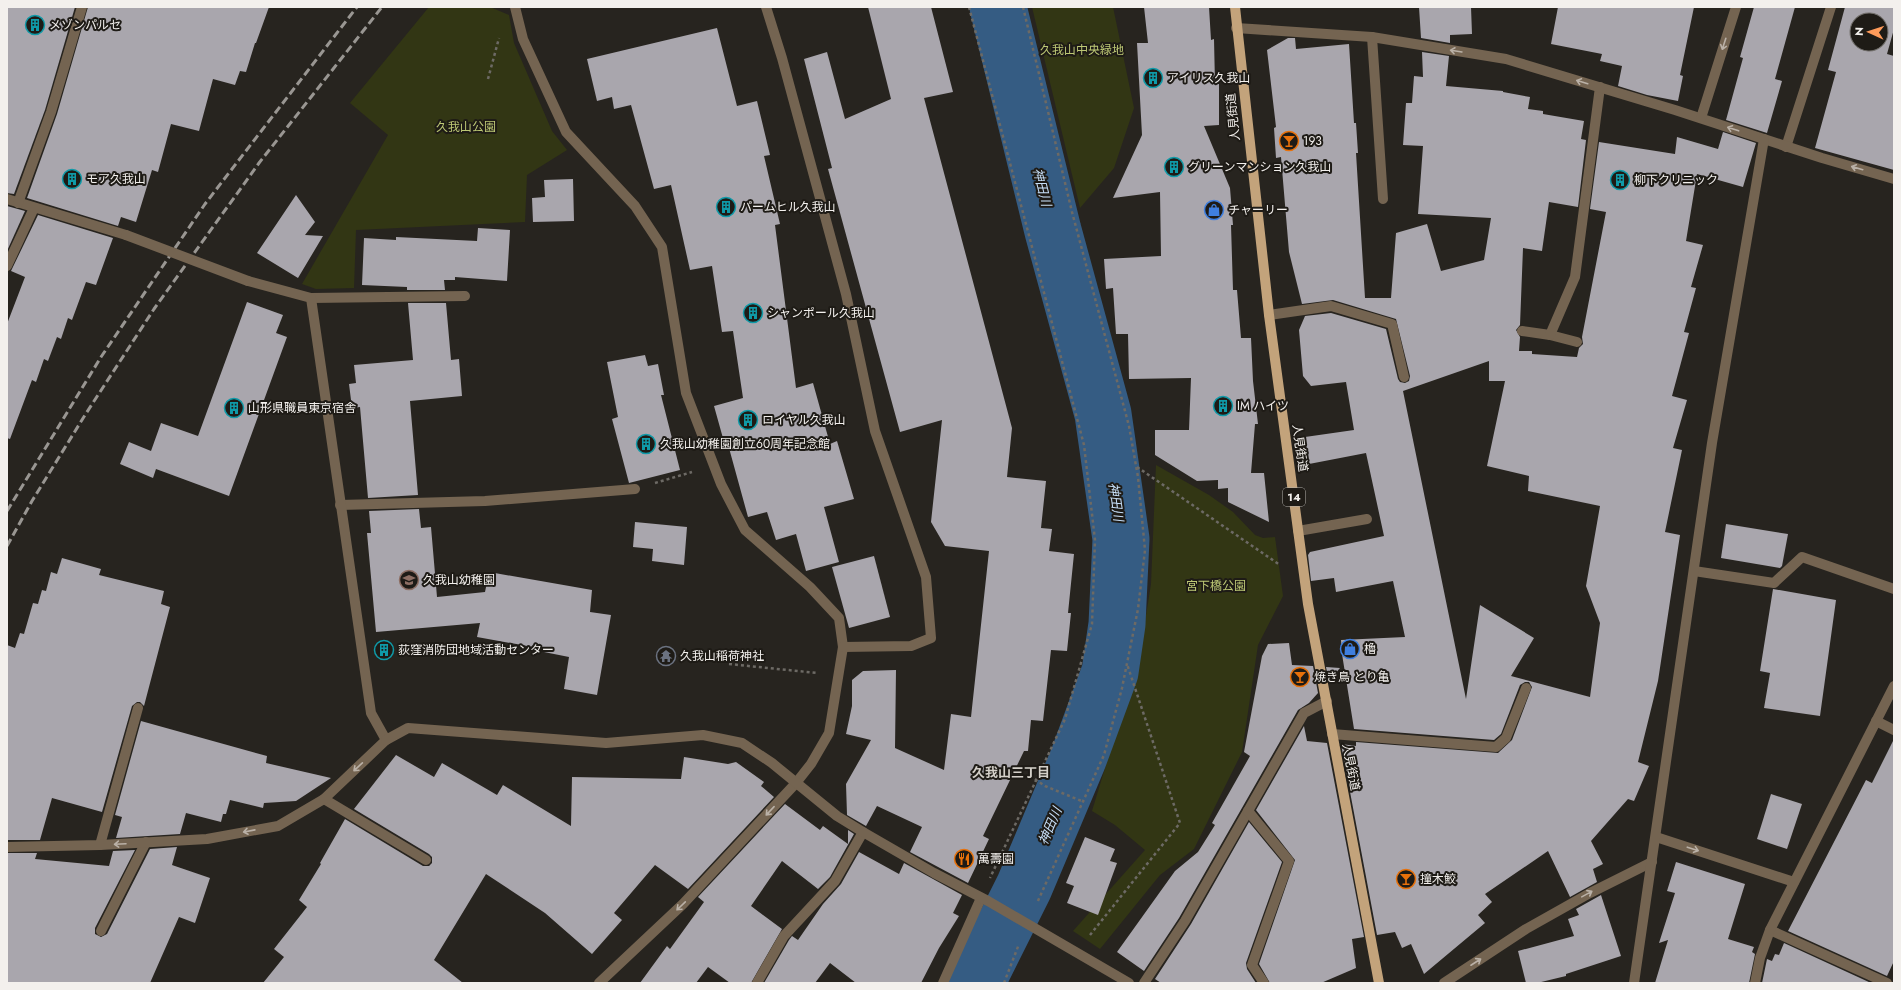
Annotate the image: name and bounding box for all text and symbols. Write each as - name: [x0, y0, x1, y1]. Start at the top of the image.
- north arrow: [1849, 12, 1889, 52]
- building icon: メゾンパルセ: [24, 14, 46, 36]
- place label: メゾンパルセ: [49, 16, 121, 34]
- text: N: [1851, 27, 1867, 36]
- one-way arrow: [1720, 38, 1728, 50]
- park label: 久我山中央緑地: [1040, 41, 1124, 59]
- one-way arrow: [1450, 47, 1463, 55]
- building icon: アイリス久我山: [1142, 67, 1164, 89]
- place label: アイリス久我山: [1167, 69, 1250, 87]
- one-way arrow: [1576, 78, 1589, 85]
- street label: 人見街道: [1222, 92, 1244, 142]
- park label: 久我山公園: [436, 118, 496, 136]
- one-way arrow: [1726, 125, 1739, 132]
- bar icon: 193: [1278, 130, 1300, 152]
- place label: 193: [1303, 132, 1322, 150]
- building icon: グリーンマンション久我山: [1163, 156, 1185, 178]
- place label: グリーンマンション久我山: [1188, 158, 1331, 176]
- one-way arrow: [1850, 164, 1863, 171]
- water label: 神田川: [1028, 166, 1056, 210]
- building icon: モア久我山: [61, 168, 83, 190]
- building icon: 柳下クリニック: [1609, 169, 1631, 191]
- place label: モア久我山: [86, 170, 146, 188]
- place label: 柳下クリニック: [1634, 171, 1718, 189]
- building icon: パームヒル久我山: [715, 196, 737, 218]
- place label: パームヒル久我山: [740, 198, 836, 216]
- shop icon: チャーリー: [1203, 199, 1225, 221]
- place label: チャーリー: [1228, 201, 1288, 219]
- building icon: シャンポール久我山: [742, 302, 764, 324]
- place label: シャンポール久我山: [767, 304, 875, 322]
- building icon: IM ハイツ: [1212, 395, 1234, 417]
- building icon: 山形県職員東京宿舎: [223, 397, 245, 419]
- place label: IM ハイツ: [1237, 397, 1289, 415]
- place label: 山形県職員東京宿舎: [248, 399, 356, 417]
- building icon: ロイヤル久我山: [737, 409, 759, 431]
- place label: ロイヤル久我山: [762, 411, 846, 429]
- street label: 人見街道: [1288, 423, 1312, 473]
- building icon: 久我山幼稚園創立60周年記念館: [635, 433, 657, 455]
- place label: 久我山幼稚園創立60周年記念館: [660, 435, 830, 453]
- water label: 神田川: [1104, 481, 1128, 525]
- road number: 14: [1283, 488, 1305, 506]
- school or university icon: 久我山幼稚園: [398, 569, 420, 591]
- place label: 久我山幼稚園: [423, 571, 495, 589]
- park label: 宮下橋公園: [1186, 577, 1246, 595]
- shop icon: 櫓: [1339, 638, 1361, 660]
- building icon: 荻窪消防団地域活動センター: [373, 639, 395, 661]
- place label: 櫓: [1364, 640, 1376, 658]
- place label: 荻窪消防団地域活動センター: [398, 641, 554, 659]
- temple icon: 久我山稲荷神社: [655, 645, 677, 667]
- place label: 久我山稲荷神社: [680, 647, 764, 665]
- bar icon: 焼き鳥 とり亀: [1289, 666, 1311, 688]
- place label: 焼き鳥 とり亀: [1314, 668, 1390, 686]
- street label: 人見街道: [1338, 742, 1364, 792]
- one-way arrow: [353, 762, 363, 771]
- district label: 久我山三丁目: [972, 763, 1050, 782]
- water label: 神田川: [1034, 803, 1067, 848]
- one-way arrow: [765, 806, 774, 816]
- one-way arrow: [243, 828, 256, 836]
- one-way arrow: [114, 840, 127, 847]
- one-way arrow: [1686, 846, 1699, 853]
- restaurant icon: 萬壽園: [953, 848, 975, 870]
- place label: 萬壽園: [978, 850, 1014, 868]
- bar icon: 撞木鮫: [1395, 868, 1417, 890]
- place label: 撞木鮫: [1420, 870, 1456, 888]
- one-way arrow: [1581, 890, 1593, 898]
- one-way arrow: [676, 901, 686, 910]
- one-way arrow: [1470, 958, 1481, 966]

